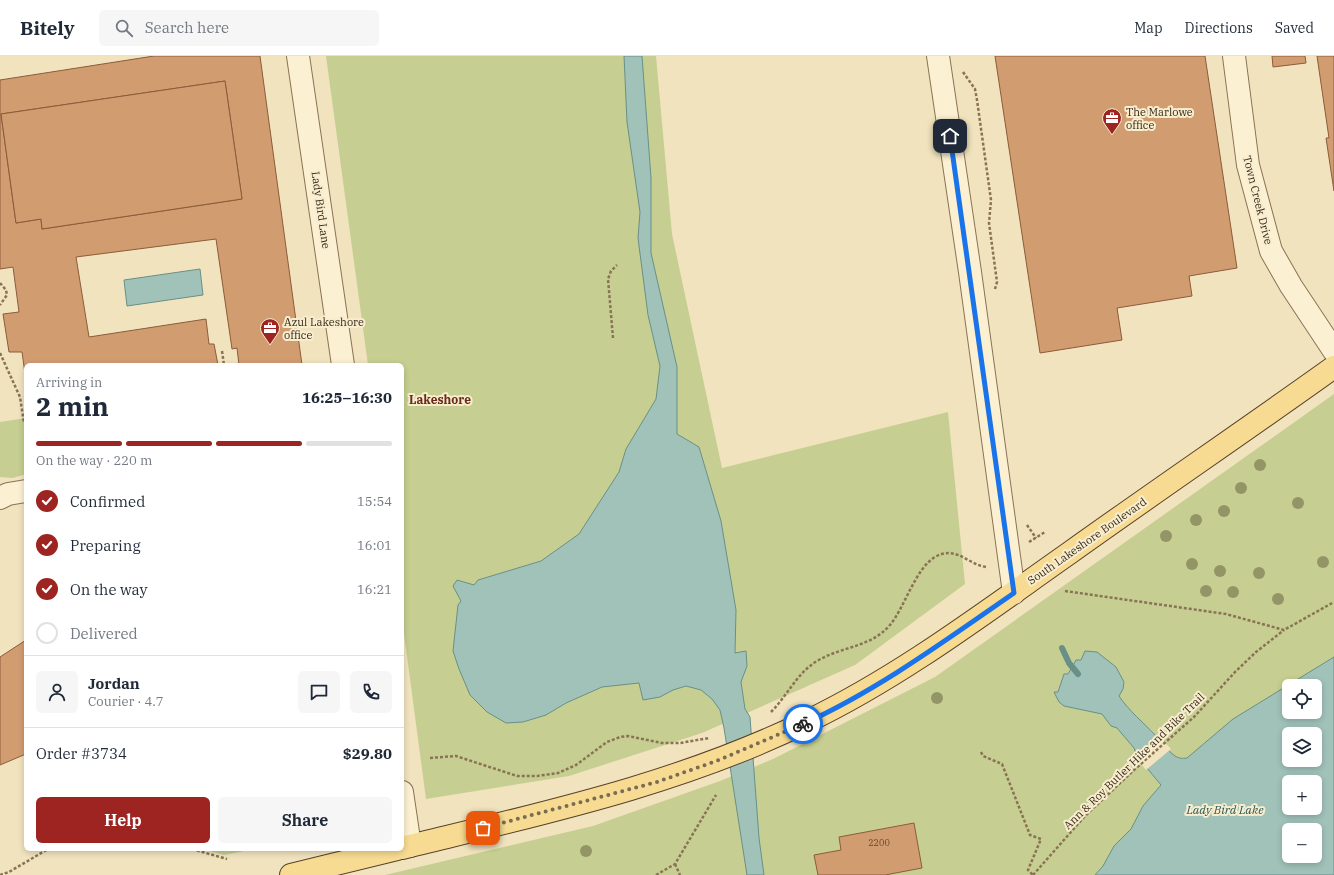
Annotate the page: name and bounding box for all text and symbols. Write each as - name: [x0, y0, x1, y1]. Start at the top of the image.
- search box: [99, 10, 379, 46]
- text: Bitely: [20, 16, 75, 40]
- icon: search: [113, 17, 135, 39]
- text: Search here: [145, 18, 229, 37]
- text: Map: [1134, 19, 1163, 37]
- text: Directions: [1185, 19, 1253, 37]
- text: Saved: [1275, 19, 1314, 37]
- place label: The Marlowe office: [1126, 105, 1193, 132]
- office icon: The Marlowe office: [1101, 107, 1123, 135]
- pin: [933, 119, 967, 153]
- icon: home: [939, 125, 961, 147]
- street label: Town Creek Drive: [1240, 154, 1276, 246]
- street label: Lady Bird Lane: [309, 170, 333, 250]
- place label: Azul Lakeshore office: [284, 315, 364, 342]
- office icon: Azul Lakeshore office: [259, 317, 281, 345]
- text: Arriving in: [36, 374, 102, 391]
- text: 16:25–16:30: [302, 388, 392, 407]
- text: 2 min: [36, 389, 109, 423]
- district label: Lakeshore: [409, 392, 471, 407]
- text: On the way · 220 m: [36, 452, 152, 469]
- icon: check: [36, 490, 58, 512]
- text: Confirmed: [70, 492, 145, 511]
- text: 15:54: [357, 493, 392, 510]
- street label: South Lakeshore Boulevard: [1025, 494, 1149, 587]
- icon: check: [36, 534, 58, 556]
- text: Preparing: [70, 536, 141, 555]
- text: 16:01: [357, 537, 392, 554]
- icon: check: [36, 578, 58, 600]
- text: On the way: [70, 580, 148, 599]
- text: 16:21: [357, 581, 392, 598]
- text: Delivered: [70, 624, 138, 643]
- button: person: [36, 671, 78, 713]
- button: chat: [298, 671, 340, 713]
- button: phone: [350, 671, 392, 713]
- text: Jordan: [88, 674, 140, 693]
- map controls: [1282, 679, 1322, 863]
- button: locate: [1282, 679, 1322, 719]
- street label: Ann & Roy Butler Hike and Bike Trail: [1061, 690, 1207, 832]
- text: Courier · 4.7: [88, 693, 164, 710]
- courier: [783, 704, 823, 744]
- icon: bike: [792, 713, 814, 735]
- button: layers: [1282, 727, 1322, 767]
- text: Order #3734: [36, 744, 127, 763]
- text: $29.80: [343, 744, 392, 763]
- button: +: [1282, 775, 1322, 815]
- button: Help: [36, 797, 210, 843]
- button: Share: [218, 797, 392, 843]
- water label: Lady Bird Lake: [1185, 802, 1264, 817]
- pin: [466, 811, 500, 845]
- icon: bag: [472, 817, 494, 839]
- button: −: [1282, 823, 1322, 863]
- house number: 2200: [868, 837, 890, 848]

